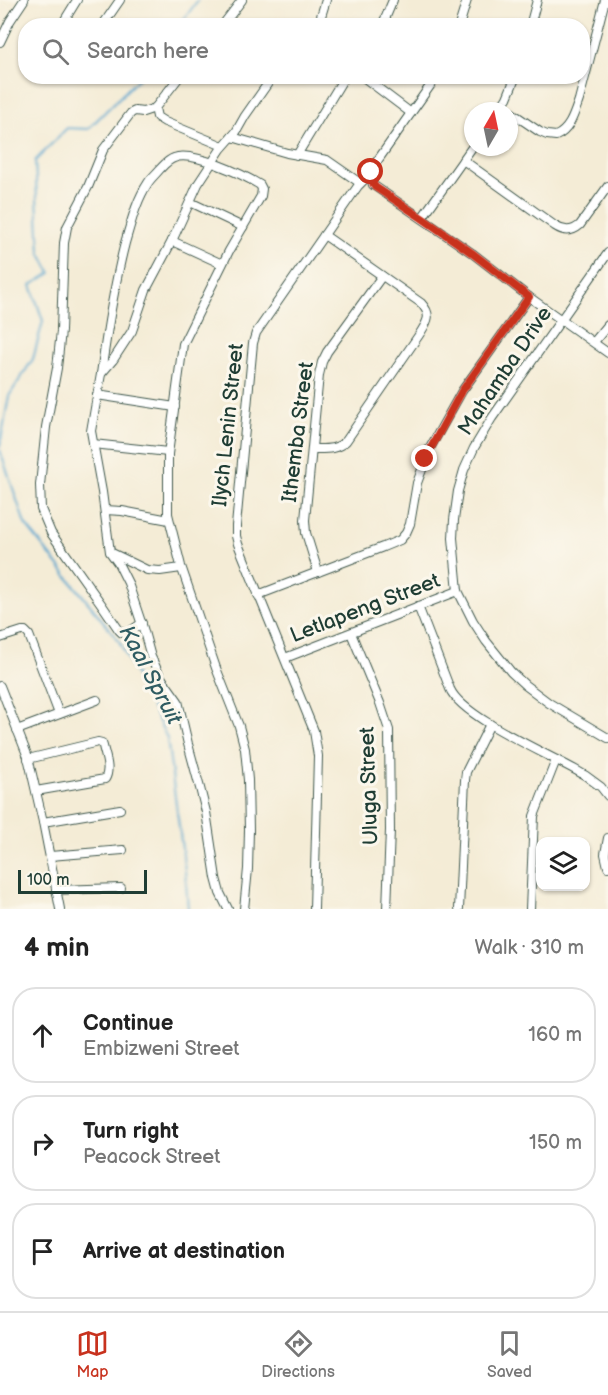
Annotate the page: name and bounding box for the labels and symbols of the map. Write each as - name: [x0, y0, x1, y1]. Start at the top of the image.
- north arrow: [464, 102, 518, 156]
- route start: [357, 158, 383, 184]
- street label: Mahamba Drive: [453, 302, 557, 440]
- street label: Ilych Lenin Street: [207, 342, 249, 508]
- street label: Ithemba Street: [277, 360, 319, 504]
- route end: [411, 445, 437, 471]
- street label: Letlapeng Street: [287, 568, 444, 648]
- water label: Kaal Spruit: [113, 621, 188, 730]
- street label: Uluga Street: [354, 726, 384, 846]
- scale bar: [18, 867, 147, 894]

